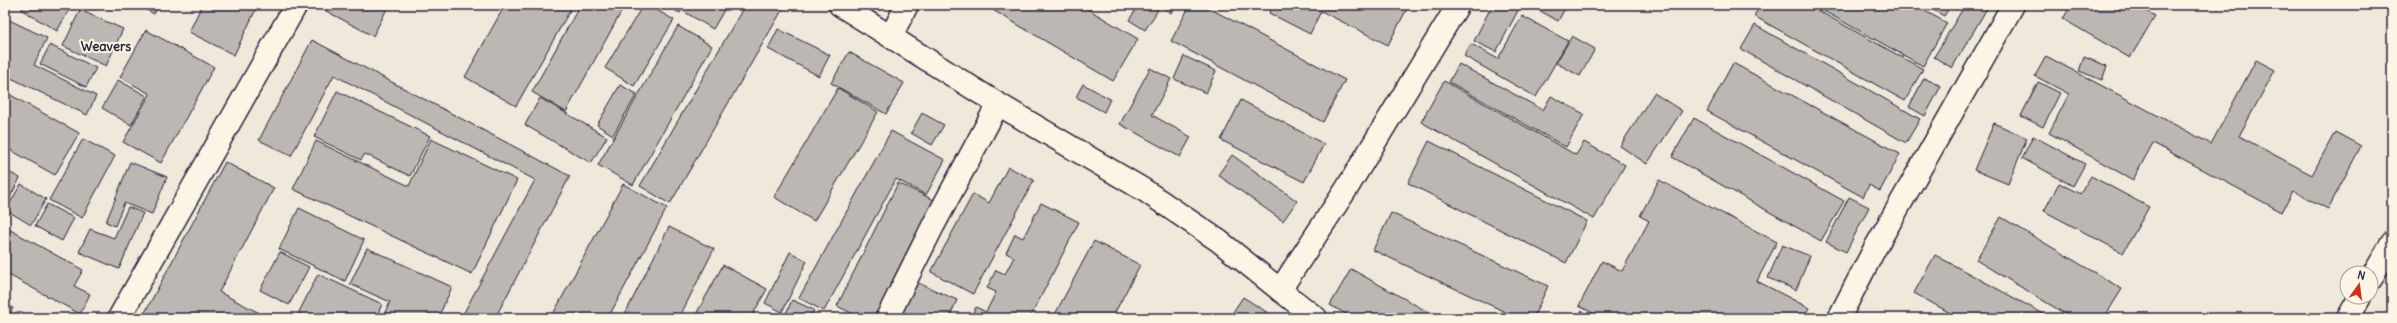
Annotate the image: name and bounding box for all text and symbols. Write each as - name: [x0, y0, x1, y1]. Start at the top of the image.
- district label: Weavers: [81, 38, 131, 55]
- north arrow: [2339, 265, 2379, 305]
- text: N: [2356, 268, 2367, 283]

